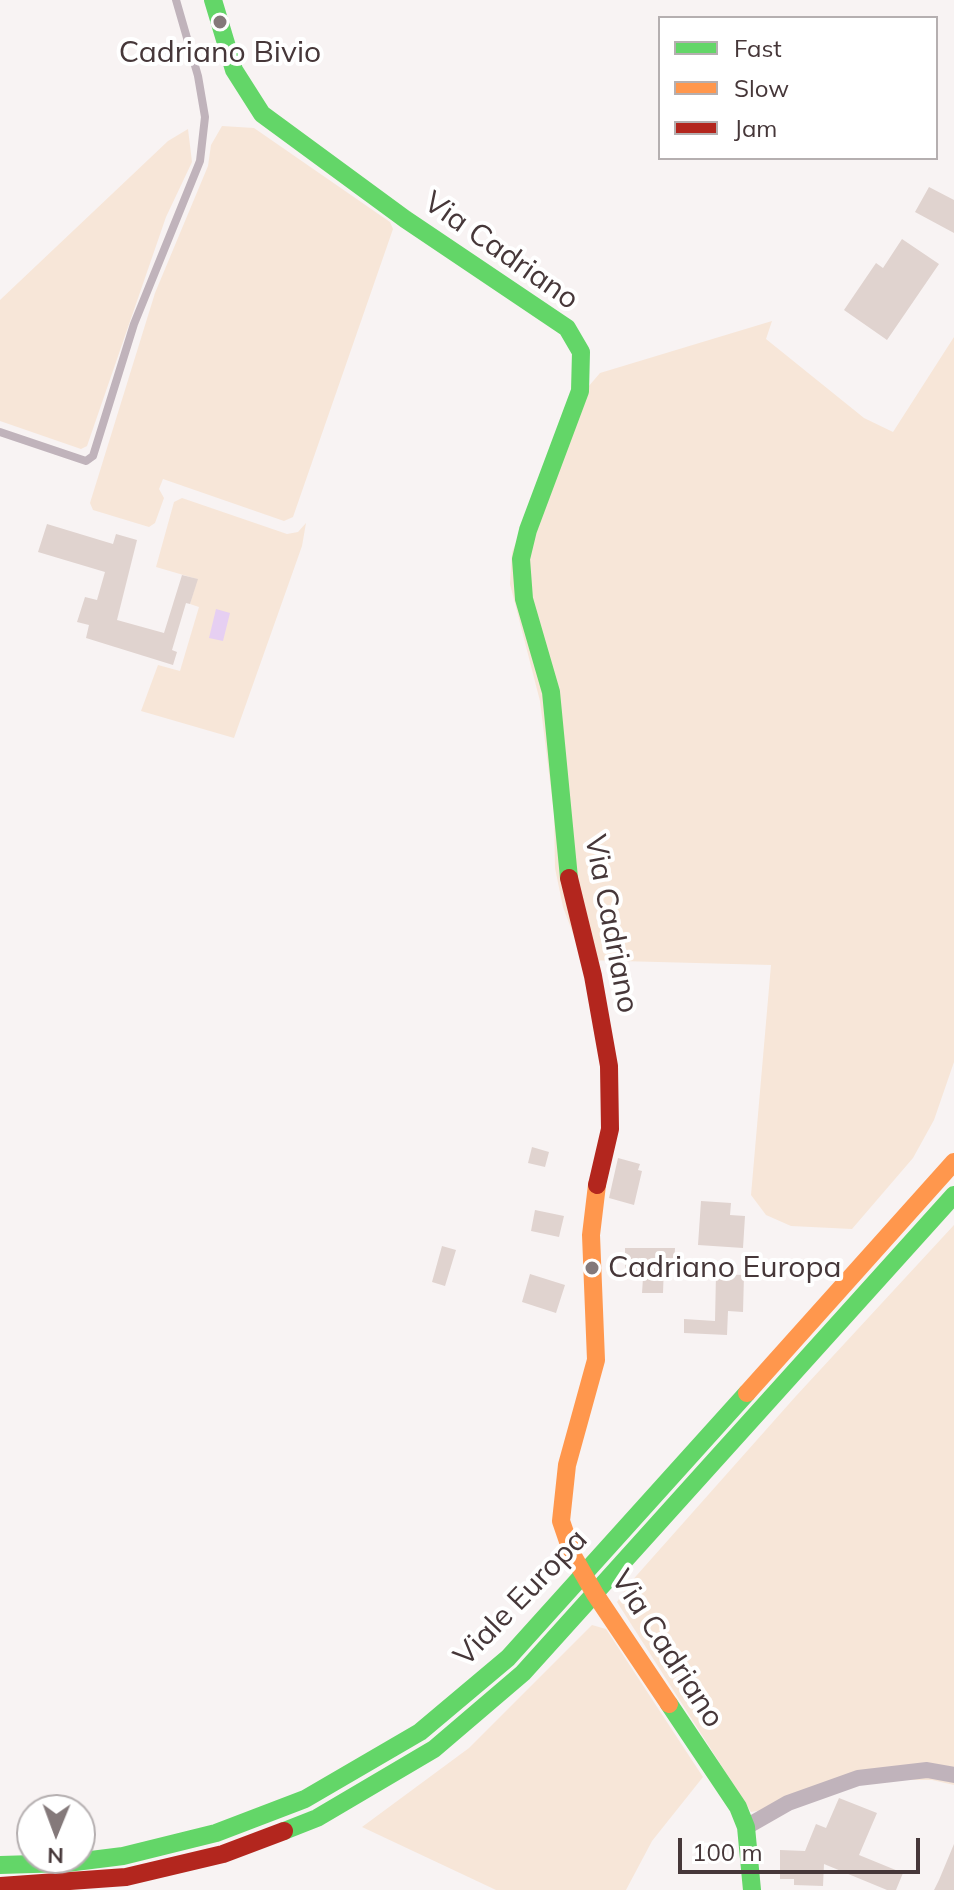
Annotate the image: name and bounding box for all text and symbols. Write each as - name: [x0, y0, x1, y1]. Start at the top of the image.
- marker: Cadriano Bivio: [211, 13, 229, 31]
- legend: [658, 16, 938, 160]
- text: Fast: [734, 33, 782, 63]
- place label: Cadriano Bivio: [119, 35, 321, 71]
- text: Slow: [734, 73, 789, 103]
- text: Jam: [734, 113, 777, 143]
- street label: Via Cadriano: [417, 184, 585, 318]
- street label: Via Cadriano: [576, 832, 646, 1016]
- place label: Cadriano Europa: [608, 1250, 841, 1286]
- marker: Cadriano Europa: [583, 1259, 601, 1277]
- street label: Viale Europa: [447, 1522, 595, 1674]
- street label: Via Cadriano: [603, 1563, 731, 1735]
- north arrow: [16, 1794, 96, 1874]
- scale bar: [682, 1822, 924, 1872]
- text: 100 m: [692, 1837, 763, 1867]
- text: N: [47, 1842, 64, 1870]

